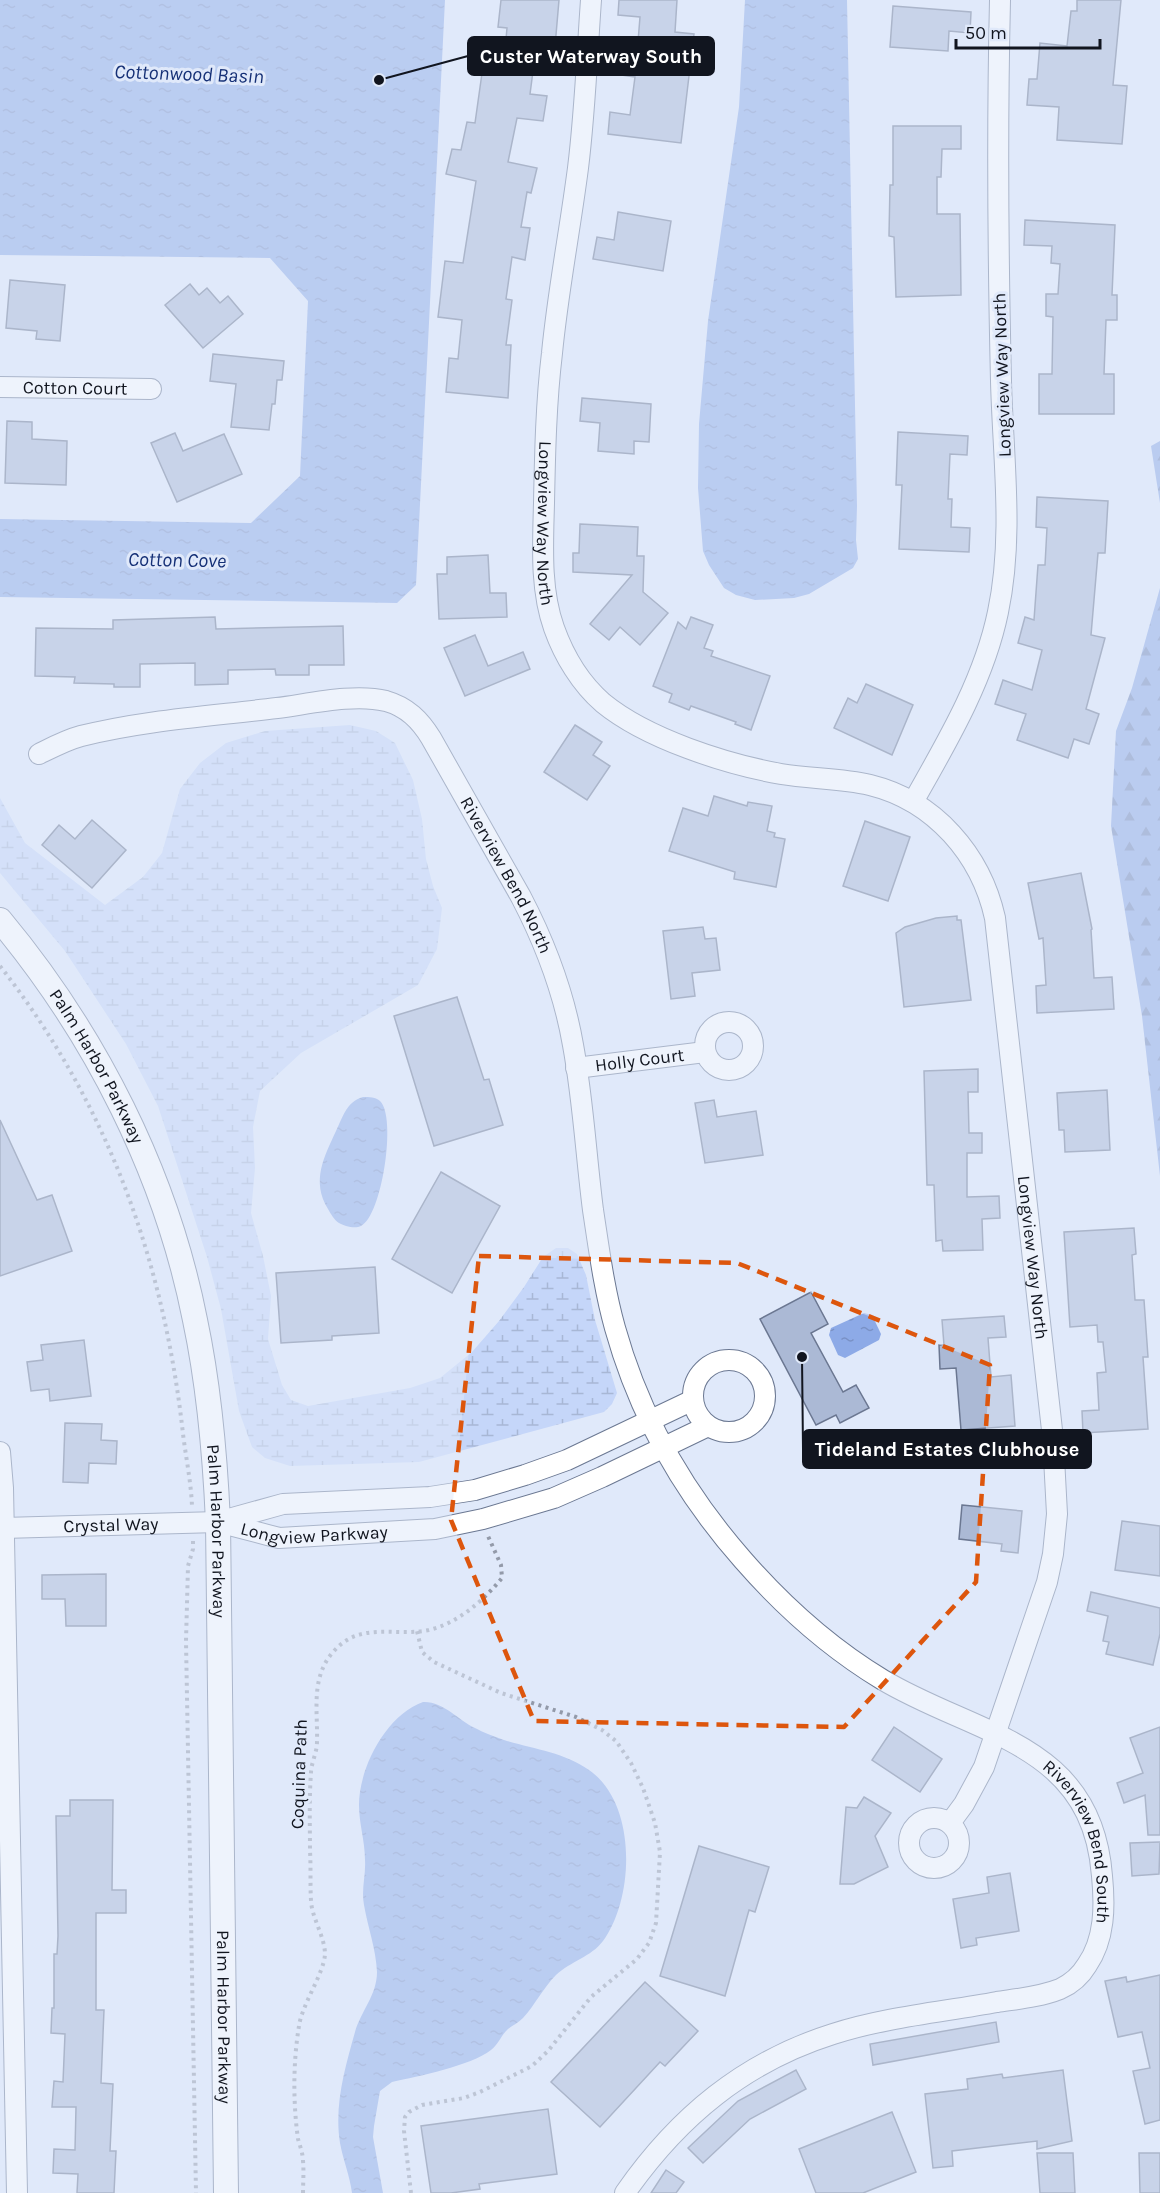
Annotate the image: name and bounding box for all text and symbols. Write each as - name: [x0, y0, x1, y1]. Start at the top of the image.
- scale bar: [956, 12, 1100, 50]
- text: 50 m: [965, 22, 1007, 44]
- callout: Custer Waterway South: [468, 37, 714, 75]
- text: Custer Waterway South: [480, 45, 702, 68]
- water label: Cottonwood Basin: [114, 60, 264, 88]
- street label: Longview Way North: [988, 292, 1016, 458]
- street label: Cotton Court: [23, 376, 128, 400]
- street label: Longview Way North: [532, 441, 559, 607]
- water label: Cotton Cove: [128, 548, 226, 572]
- street label: Riverview Bend North: [455, 793, 557, 957]
- street label: Palm Harbor Parkway: [45, 985, 149, 1148]
- street label: Holly Court: [594, 1044, 686, 1077]
- street label: Longview Way North: [1013, 1174, 1053, 1341]
- callout: Tideland Estates Clubhouse: [803, 1430, 1091, 1468]
- text: Tideland Estates Clubhouse: [815, 1438, 1079, 1461]
- street label: Palm Harbor Parkway: [202, 1443, 230, 1619]
- street label: Crystal Way: [63, 1513, 160, 1537]
- street label: Longview Parkway: [238, 1517, 389, 1549]
- street label: Coquina Path: [286, 1719, 312, 1829]
- street label: Riverview Bend South: [1038, 1755, 1115, 1925]
- street label: Palm Harbor Parkway: [212, 1930, 236, 2105]

